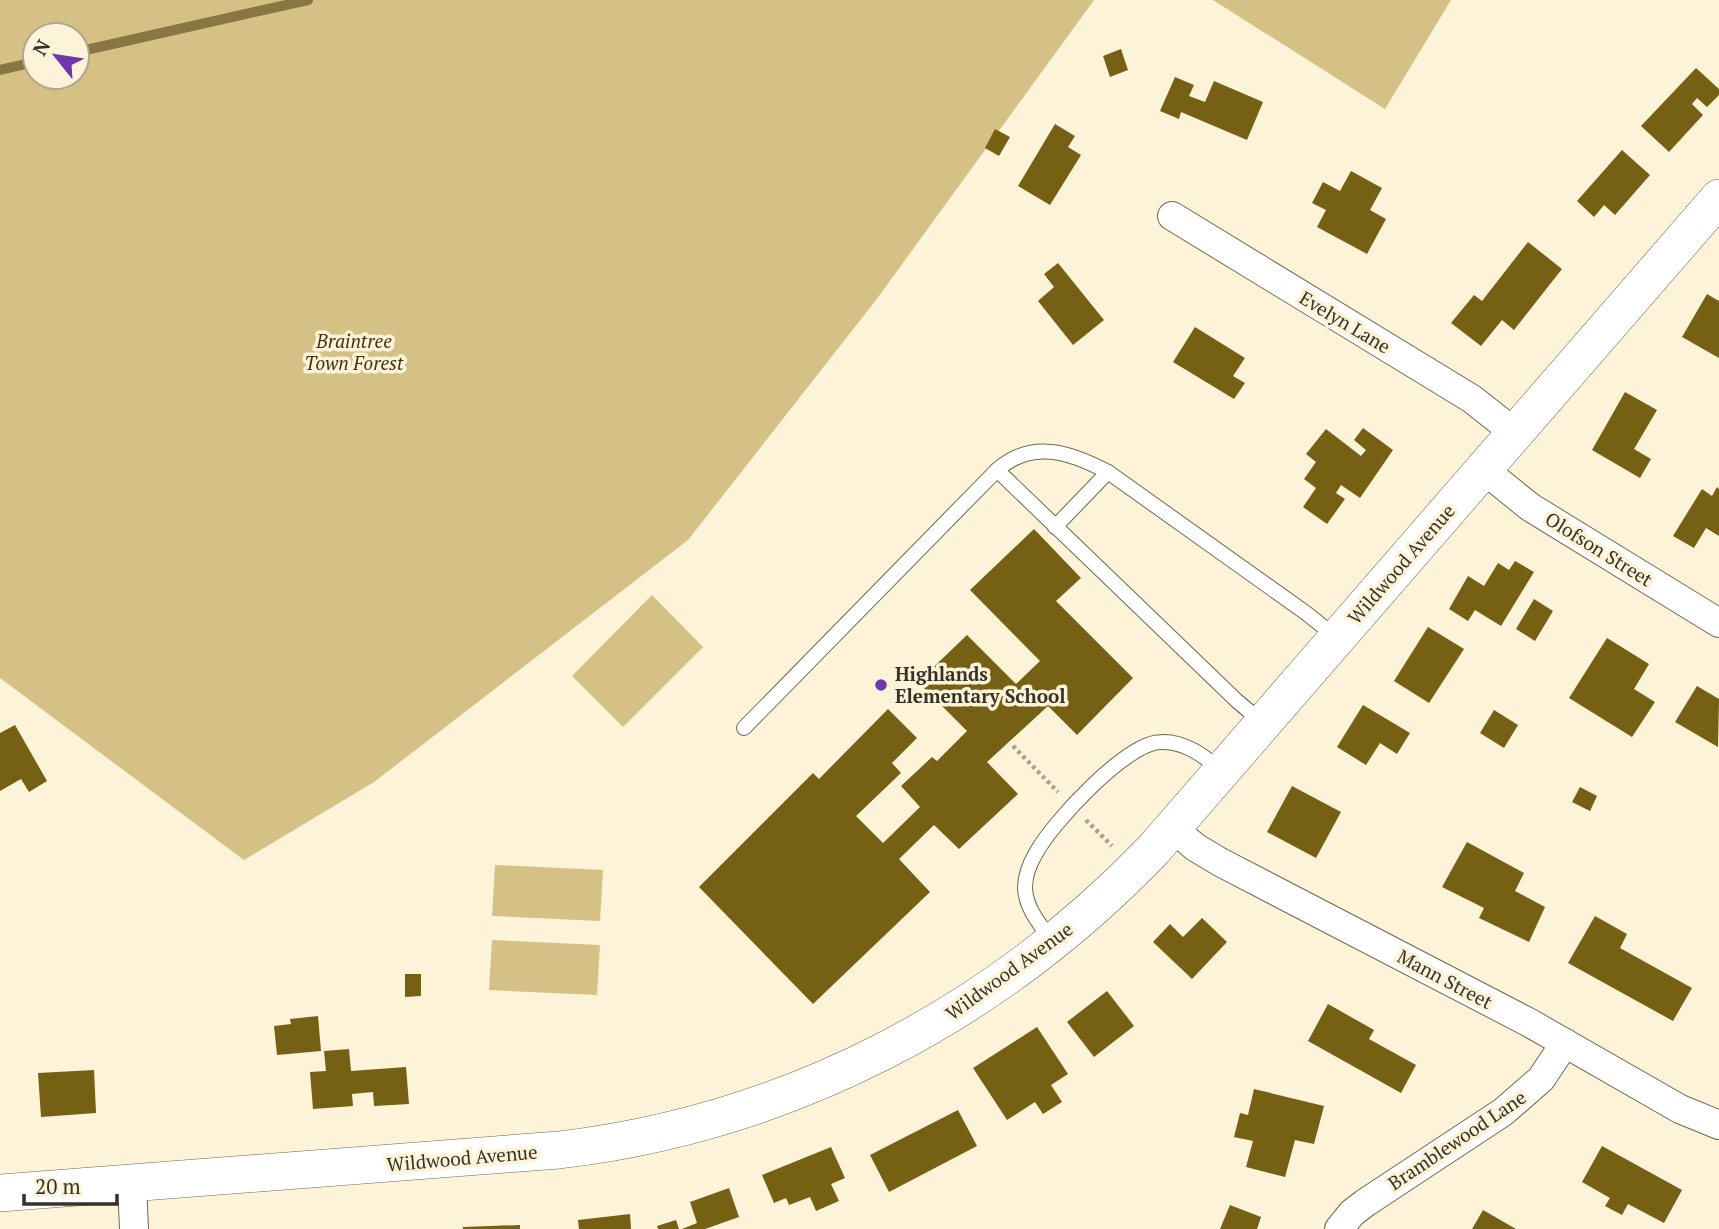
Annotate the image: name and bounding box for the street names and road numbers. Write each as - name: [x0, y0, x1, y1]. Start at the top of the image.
- street label: Evelyn Lane: [1295, 285, 1395, 359]
- street label: Wildwood Avenue: [1342, 498, 1460, 629]
- street label: Olofson Street: [1541, 506, 1658, 592]
- street label: Wildwood Avenue: [940, 916, 1077, 1025]
- street label: Mann Street: [1393, 943, 1497, 1014]
- street label: Bramblewood Lane: [1383, 1084, 1531, 1195]
- street label: Wildwood Avenue: [385, 1138, 538, 1177]

